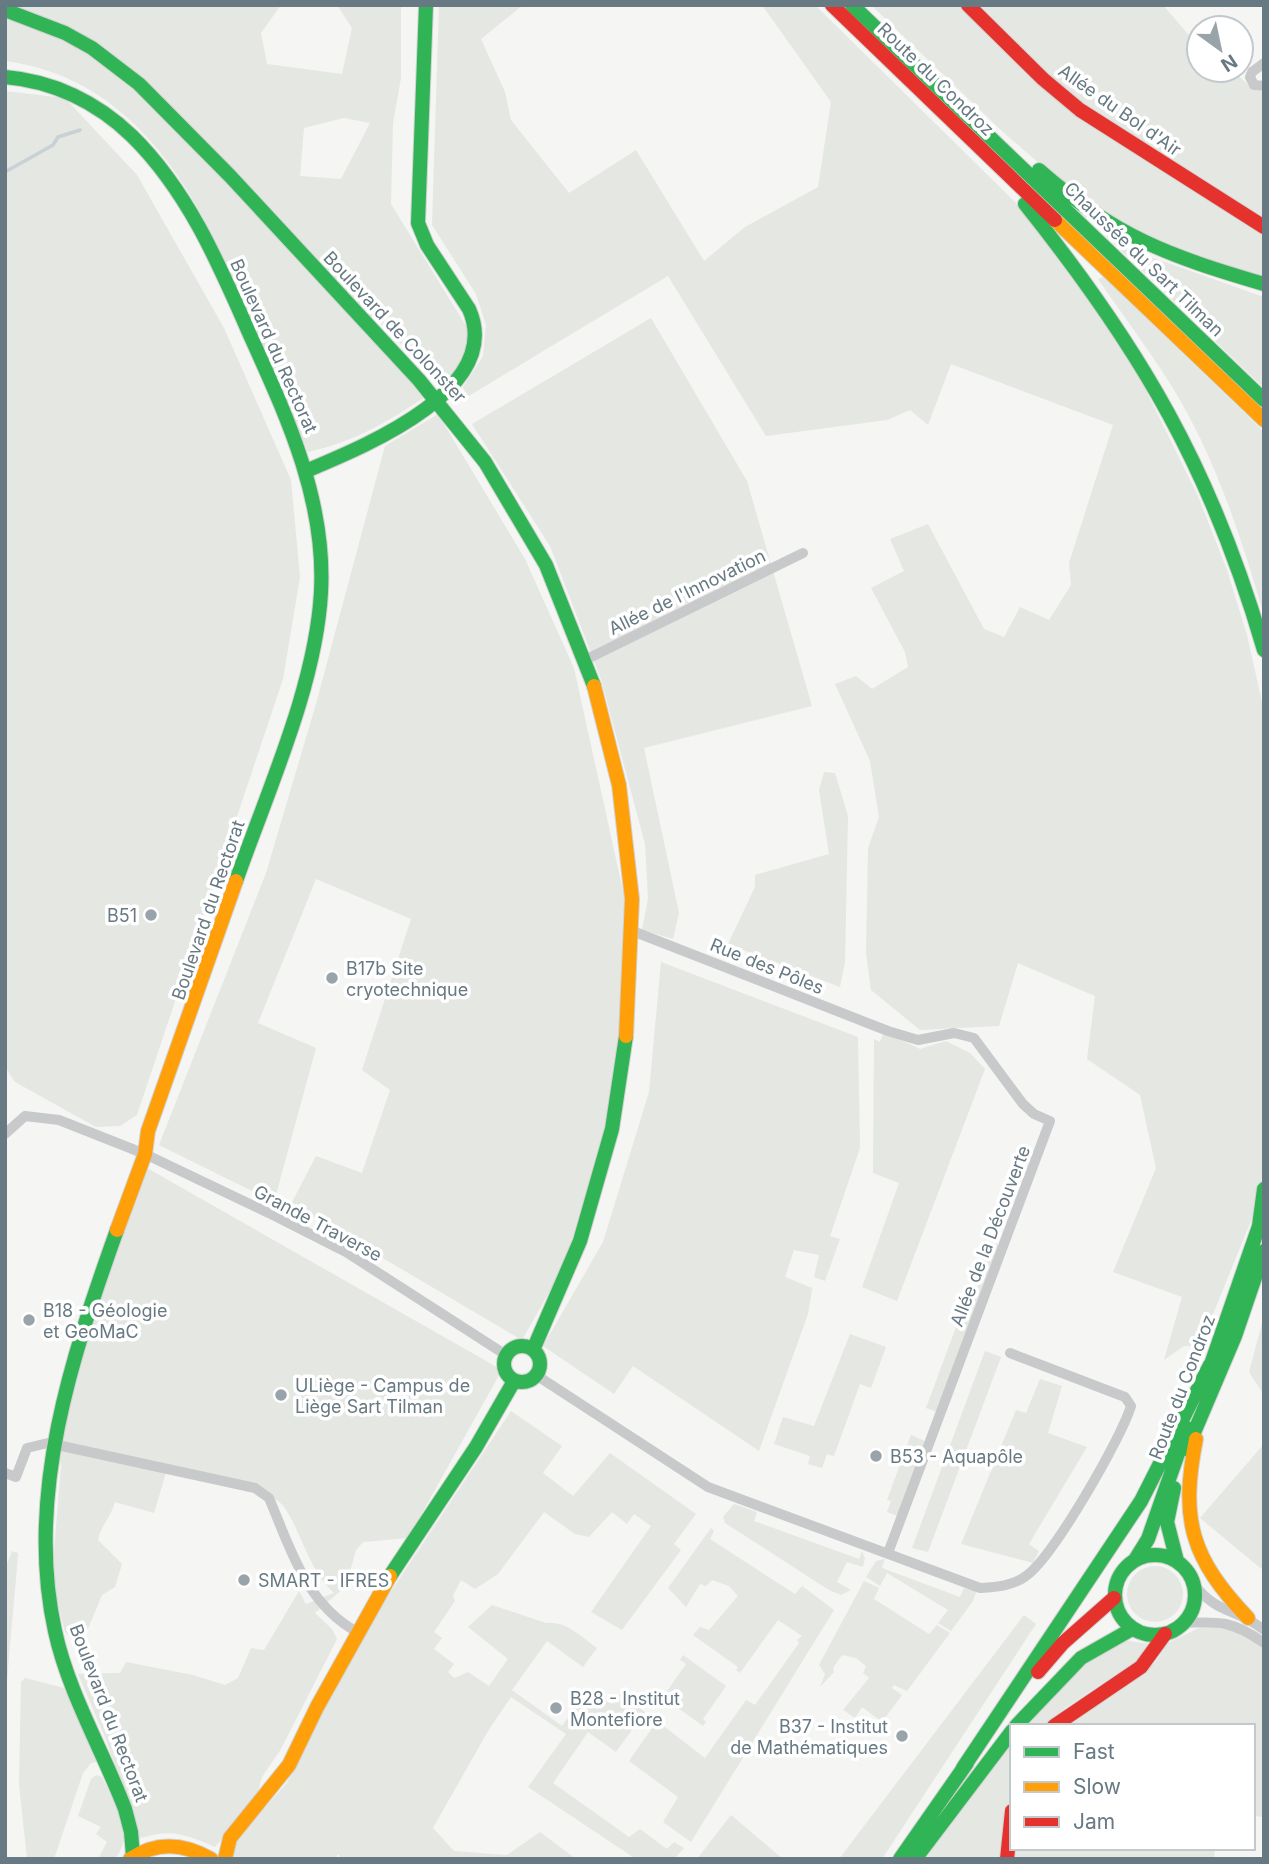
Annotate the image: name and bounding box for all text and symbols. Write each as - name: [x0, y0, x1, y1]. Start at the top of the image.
- north arrow: [1185, 14, 1255, 84]
- street label: Route du Condroz: [874, 18, 998, 140]
- text: N: [1217, 49, 1241, 76]
- street label: Allée du Bol d'Air: [1055, 60, 1185, 160]
- street label: Chaussée du Sart Tilman: [1060, 178, 1228, 340]
- street label: Boulevard de Colonster: [319, 247, 471, 407]
- street label: Boulevard du Rectorat: [226, 256, 322, 436]
- street label: Allée de l'Innovation: [605, 545, 769, 639]
- street label: Boulevard du Rectorat: [167, 817, 249, 1003]
- place label: B51: [107, 905, 137, 926]
- marker: B51: [143, 907, 159, 923]
- street label: Rue des Pôles: [707, 934, 827, 998]
- place label: B17b Site cryotechnique: [346, 958, 468, 1000]
- marker: B17b Site cryotechnique: [324, 970, 340, 986]
- street label: Allée de la Découverte: [946, 1143, 1034, 1329]
- street label: Grande Traverse: [250, 1180, 386, 1266]
- place label: B18 - Géologie et GeoMaC: [43, 1300, 167, 1342]
- marker: B18 - Géologie et GeoMaC: [21, 1312, 37, 1328]
- street label: Route du Condroz: [1145, 1312, 1219, 1462]
- place label: ULiège - Campus de Liège Sart Tilman: [295, 1375, 470, 1417]
- marker: ULiège - Campus de Liège Sart Tilman: [273, 1387, 289, 1403]
- place label: B53 - Aquapôle: [890, 1446, 1023, 1467]
- marker: B53 - Aquapôle: [868, 1448, 884, 1464]
- place label: SMART - IFRES: [258, 1570, 389, 1591]
- marker: SMART - IFRES: [236, 1572, 252, 1588]
- street label: Boulevard du Rectorat: [65, 1621, 153, 1805]
- place label: B28 - Institut Montefiore: [570, 1688, 680, 1730]
- marker: B28 - Institut Montefiore: [548, 1700, 564, 1716]
- place label: B37 - Institut de Mathématiques: [730, 1716, 888, 1758]
- legend: [1010, 1724, 1255, 1850]
- marker: B37 - Institut de Mathématiques: [894, 1728, 910, 1744]
- text: Fast: [1073, 1739, 1115, 1764]
- text: Slow: [1073, 1774, 1121, 1799]
- text: Jam: [1073, 1809, 1115, 1834]

